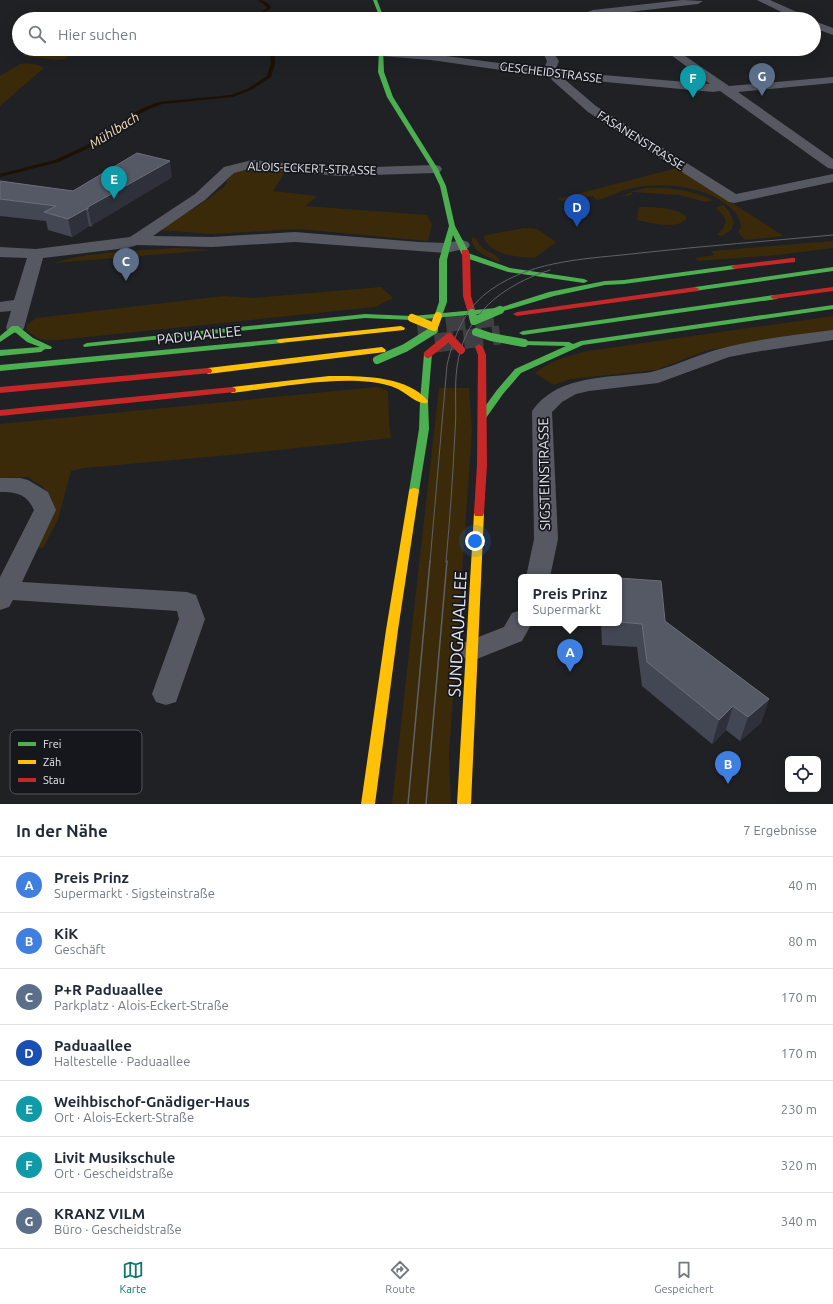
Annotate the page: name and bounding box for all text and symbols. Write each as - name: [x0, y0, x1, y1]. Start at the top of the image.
- search box: [12, 12, 821, 56]
- icon: search: [26, 23, 48, 45]
- text: Hier suchen: [58, 26, 137, 43]
- street label: GESCHEIDSTRASSE: [499, 59, 603, 85]
- pin: G: [749, 63, 775, 96]
- pin: F: [680, 65, 706, 98]
- street label: FASANENSTRASSE: [595, 108, 687, 172]
- water label: Mühlbach: [86, 109, 142, 151]
- street label: ALOIS-ECKERT-STRASSE: [247, 159, 377, 177]
- pin: E: [101, 166, 127, 199]
- pin: D: [564, 194, 590, 227]
- pin: C: [113, 248, 139, 281]
- street label: PADUAALLEE: [156, 323, 242, 347]
- street label: SIGSTEINSTRASSE: [535, 417, 553, 531]
- your location: [465, 531, 485, 551]
- street label: SUNDGAUALLEE: [444, 571, 470, 697]
- popup: [518, 574, 622, 626]
- text: Preis Prinz: [533, 585, 607, 602]
- text: Supermarkt: [533, 602, 601, 616]
- pin: A: [557, 639, 583, 672]
- legend: [10, 730, 142, 794]
- text: Frei: [43, 738, 62, 750]
- pin: B: [715, 751, 741, 784]
- text: Zäh: [43, 756, 61, 768]
- map controls: [785, 756, 821, 792]
- button: locate: [785, 756, 821, 792]
- text: Stau: [43, 774, 65, 786]
- text: In der Nähe: [16, 821, 108, 840]
- text: 7 Ergebnisse: [743, 823, 817, 837]
- text: Preis Prinz: [54, 869, 129, 886]
- text: A: [24, 878, 34, 892]
- text: 40 m: [788, 878, 817, 892]
- text: Supermarkt · Sigsteinstraße: [54, 886, 215, 900]
- text: KiK: [54, 925, 78, 942]
- text: B: [25, 934, 33, 948]
- text: 80 m: [788, 934, 817, 948]
- text: Geschäft: [54, 942, 106, 956]
- text: P+R Paduaallee: [54, 981, 163, 998]
- text: C: [25, 990, 33, 1004]
- text: 170 m: [781, 990, 817, 1004]
- text: Parkplatz · Alois-Eckert-Straße: [54, 998, 229, 1012]
- text: Paduaallee: [54, 1037, 132, 1054]
- text: D: [24, 1046, 34, 1060]
- text: 170 m: [781, 1046, 817, 1060]
- text: Haltestelle · Paduaallee: [54, 1054, 190, 1068]
- text: Weihbischof-Gnädiger-Haus: [54, 1093, 250, 1110]
- text: E: [25, 1102, 33, 1116]
- text: 230 m: [781, 1102, 817, 1116]
- text: Ort · Alois-Eckert-Straße: [54, 1110, 194, 1124]
- text: Livit Musikschule: [54, 1149, 175, 1166]
- text: F: [25, 1158, 33, 1172]
- text: 320 m: [781, 1158, 817, 1172]
- text: Ort · Gescheidstraße: [54, 1166, 173, 1180]
- text: KRANZ VILM: [54, 1205, 145, 1222]
- text: G: [25, 1214, 34, 1228]
- text: 340 m: [781, 1214, 817, 1228]
- text: Büro · Gescheidstraße: [54, 1222, 182, 1236]
- tab: Karte: [119, 1259, 146, 1295]
- tab: Route: [385, 1259, 415, 1295]
- tab: Gespeichert: [654, 1259, 714, 1295]

